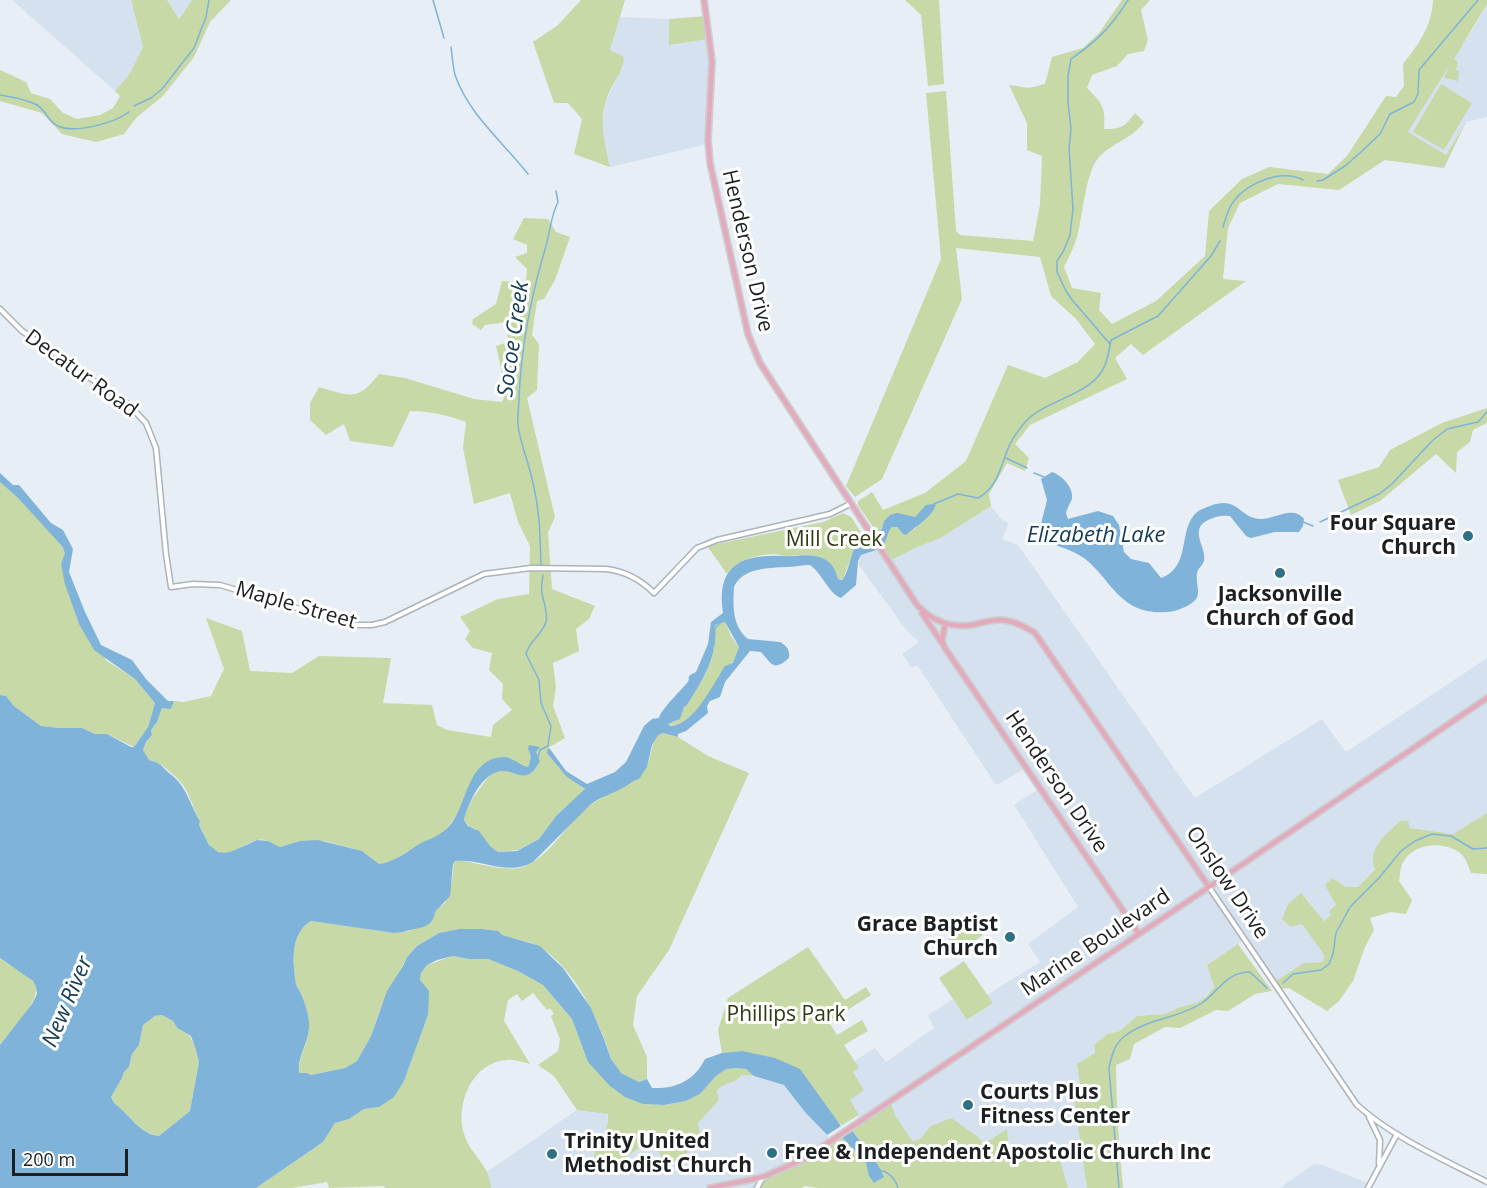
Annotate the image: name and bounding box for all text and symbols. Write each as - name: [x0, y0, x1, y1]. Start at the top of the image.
- street label: Henderson Drive: [716, 167, 778, 335]
- water label: Socoe Creek: [493, 279, 535, 399]
- street label: Decatur Road: [20, 325, 142, 423]
- place label: Four Square Church: [1329, 511, 1456, 561]
- water label: Elizabeth Lake: [1027, 523, 1165, 549]
- park label: Mill Creek: [786, 527, 882, 553]
- marker: Four Square Church: [1461, 529, 1475, 543]
- marker: Jacksonville Church of God: [1273, 566, 1287, 580]
- street label: Maple Street: [233, 577, 359, 635]
- place label: Jacksonville Church of God: [1206, 582, 1354, 632]
- street label: Henderson Drive: [999, 706, 1113, 858]
- street label: Onslow Drive: [1180, 822, 1274, 944]
- street label: Marine Boulevard: [1017, 884, 1175, 1002]
- place label: Grace Baptist Church: [857, 912, 998, 962]
- marker: Grace Baptist Church: [1003, 930, 1017, 944]
- water label: New River: [37, 953, 99, 1051]
- park label: Phillips Park: [727, 1002, 845, 1028]
- place label: Courts Plus Fitness Center: [980, 1080, 1130, 1130]
- marker: Courts Plus Fitness Center: [961, 1098, 975, 1112]
- place label: Trinity United Methodist Church: [564, 1129, 752, 1179]
- scale bar: [15, 1137, 130, 1175]
- place label: Free & Independent Apostolic Church Inc: [784, 1140, 1211, 1166]
- marker: Free & Independent Apostolic Church Inc: [765, 1146, 779, 1160]
- text: 200 m: [23, 1147, 75, 1171]
- marker: Trinity United Methodist Church: [545, 1147, 559, 1161]

